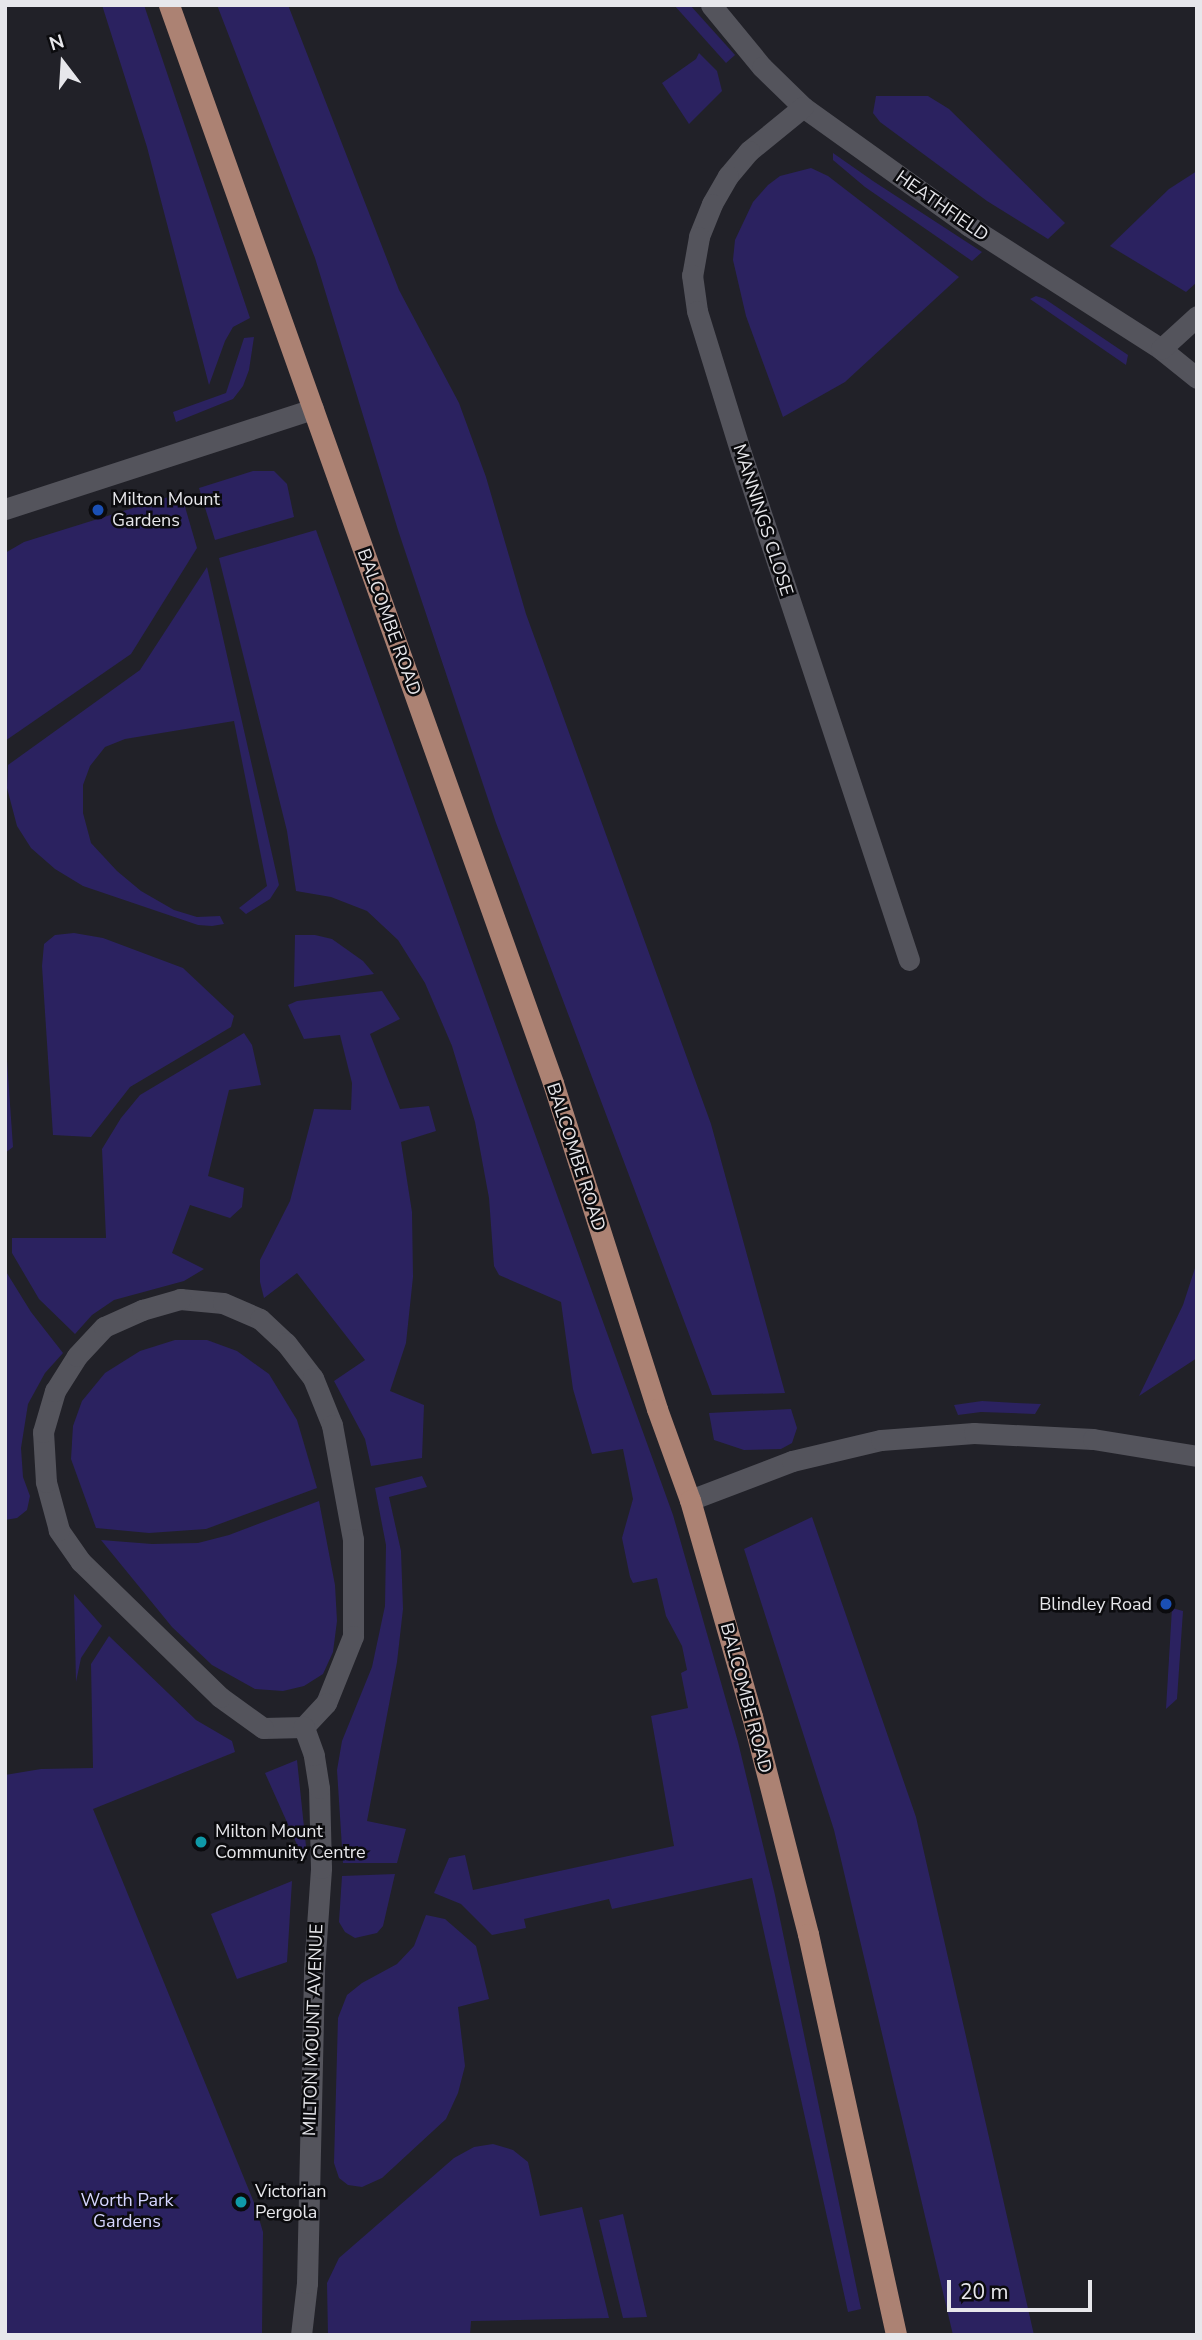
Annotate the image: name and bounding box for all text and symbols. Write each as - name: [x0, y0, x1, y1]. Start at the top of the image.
- north arrow: [28, 28, 98, 98]
- text: N: [46, 28, 67, 57]
- street label: HEATHFIELD: [891, 166, 993, 246]
- street label: MANNINGS CLOSE: [728, 441, 798, 599]
- place label: Milton Mount Gardens: [112, 489, 220, 532]
- marker: Milton Mount Gardens: [90, 502, 106, 518]
- street label: BALCOMBE ROAD: [352, 546, 426, 698]
- street label: BALCOMBE ROAD: [542, 1080, 610, 1234]
- place label: Blindley Road: [1039, 1593, 1152, 1615]
- marker: Blindley Road: [1158, 1596, 1174, 1612]
- street label: BALCOMBE ROAD: [716, 1621, 776, 1775]
- place label: Milton Mount Community Centre: [215, 1821, 366, 1864]
- marker: Milton Mount Community Centre: [193, 1834, 209, 1850]
- street label: MILTON MOUNT AVENUE: [299, 1924, 327, 2136]
- place label: Victorian Pergola: [255, 2181, 327, 2224]
- park label: Worth Park Gardens: [81, 2190, 173, 2232]
- marker: Victorian Pergola: [233, 2194, 249, 2210]
- scale bar: [950, 2266, 1095, 2310]
- text: 20 m: [960, 2278, 1009, 2306]

